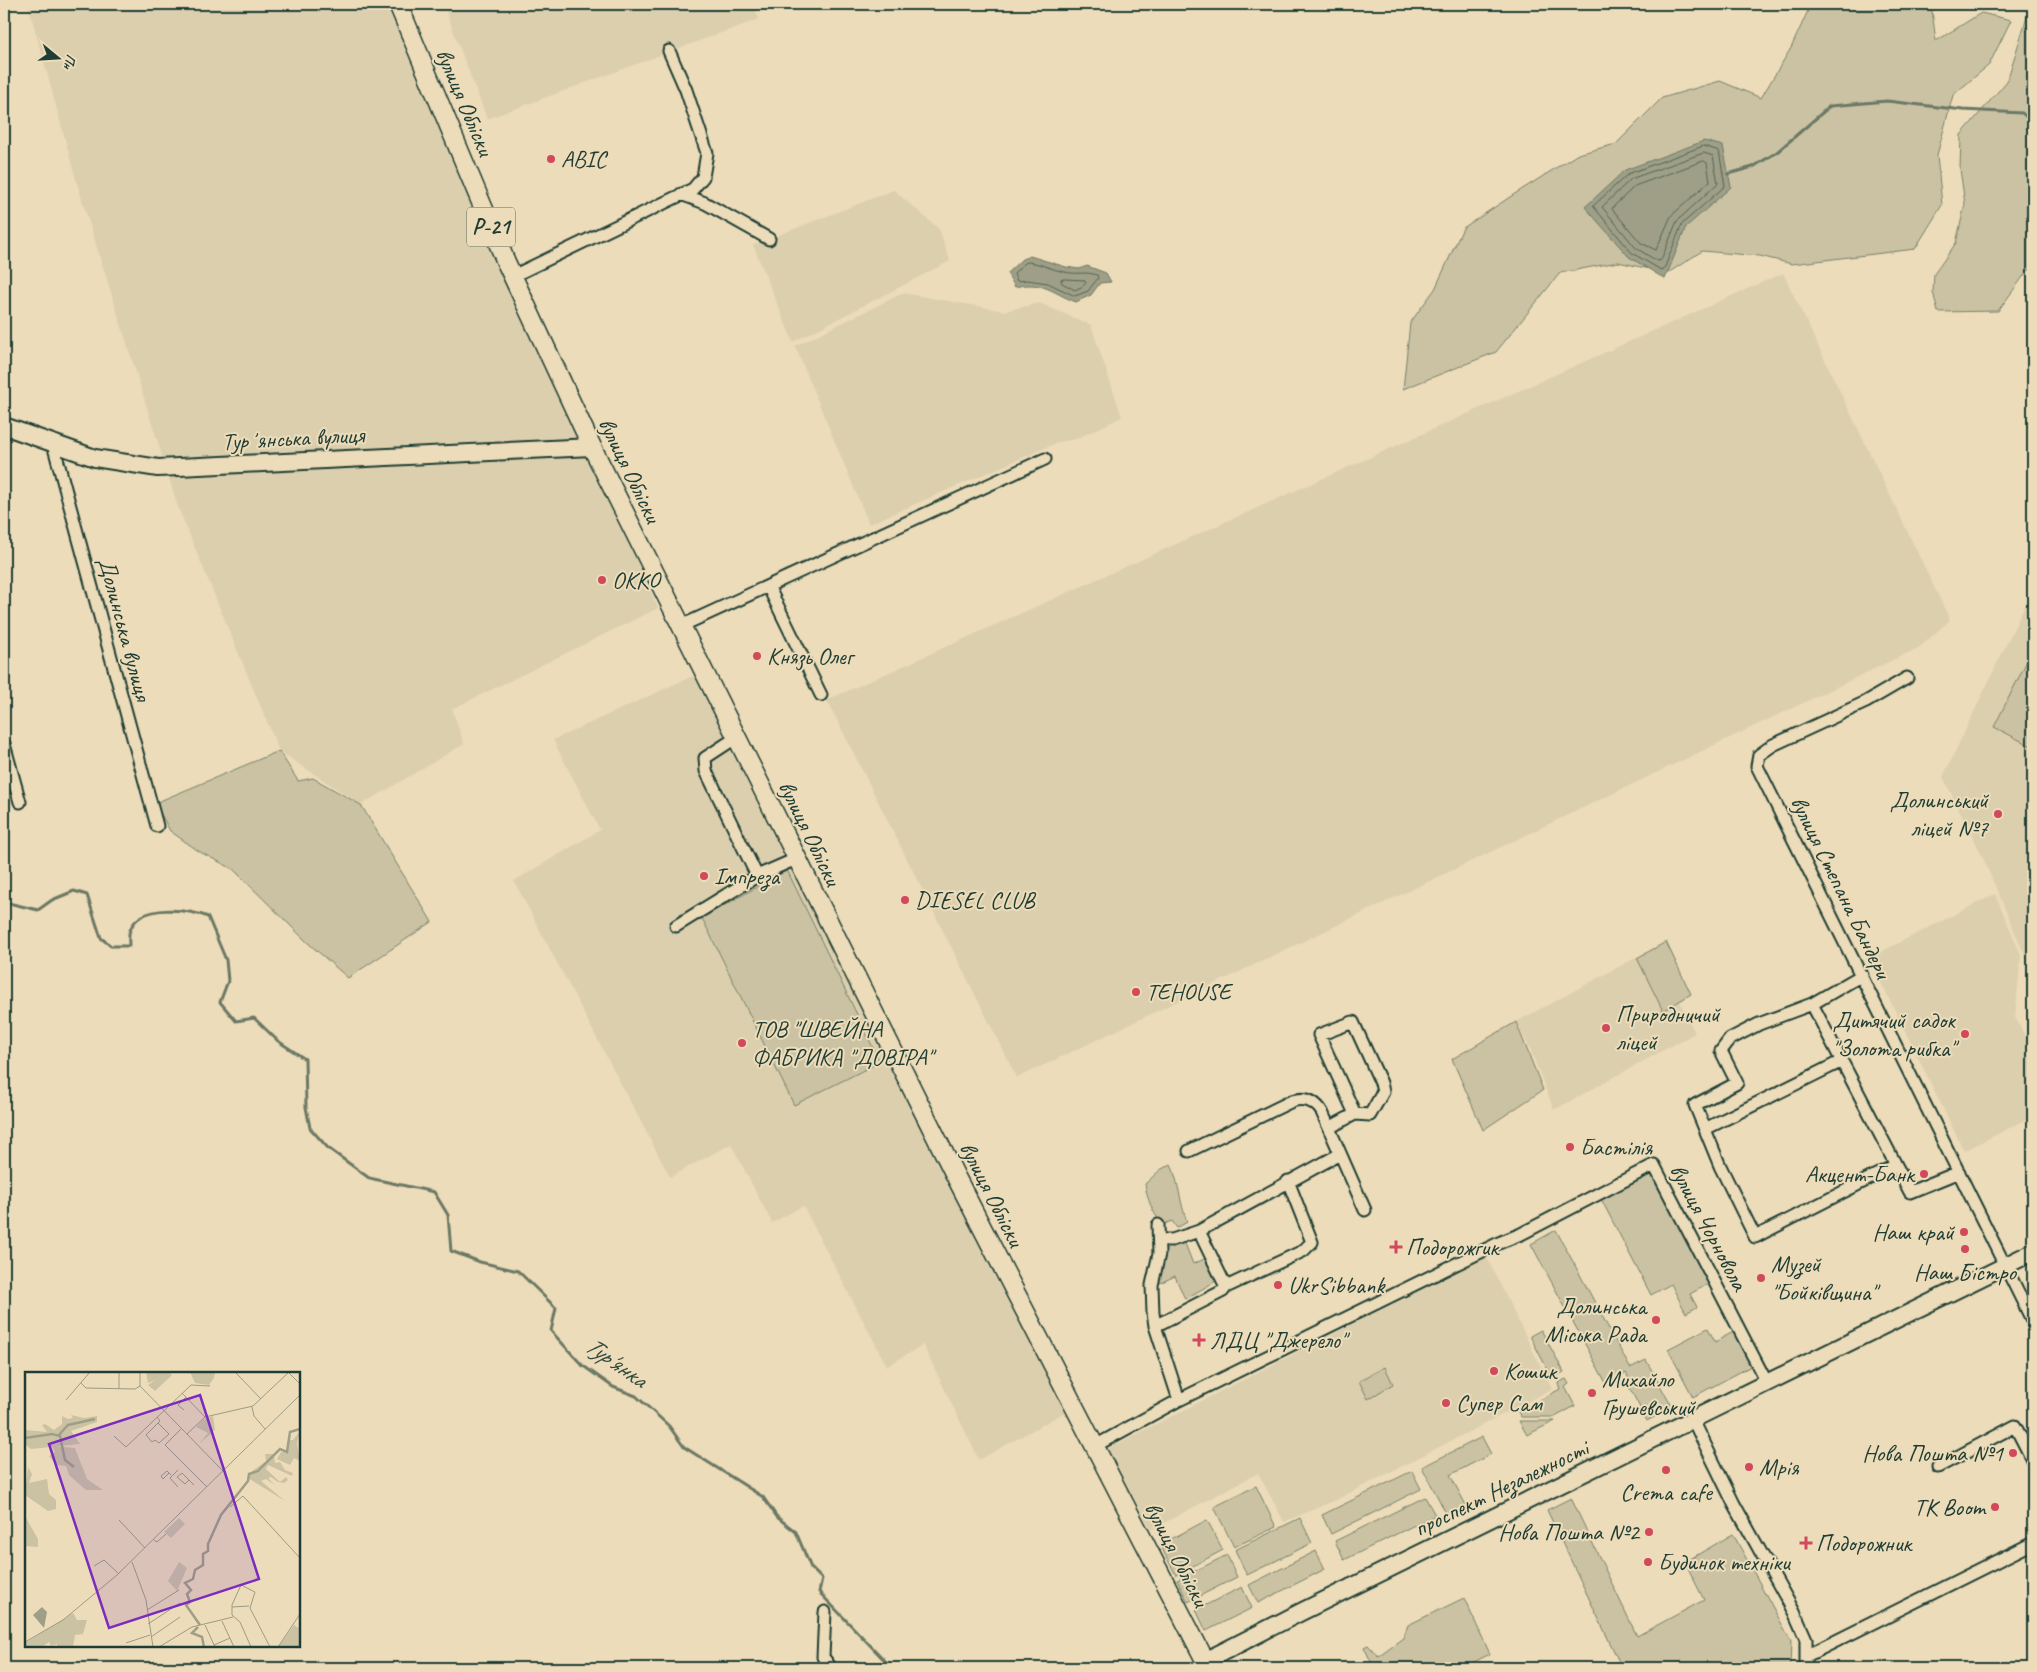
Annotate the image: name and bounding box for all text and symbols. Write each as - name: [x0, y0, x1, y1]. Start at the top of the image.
- north arrow: [32, 32, 82, 82]
- street label: вулиця Обліски: [429, 44, 502, 162]
- text: Пн: [59, 52, 80, 72]
- place label: АВІС: [561, 144, 609, 174]
- marker: АВІС: [545, 153, 557, 165]
- road number: Р-21: [467, 208, 515, 246]
- street label: вулиця Обліски: [592, 412, 669, 530]
- street label: Турʼянська вулиця: [221, 419, 366, 457]
- street label: Долинська вулиця: [91, 554, 159, 706]
- place label: ОККО: [612, 565, 662, 595]
- marker: ОККО: [596, 574, 608, 586]
- place label: Князь Олег: [767, 641, 856, 671]
- marker: Князь Олег: [751, 650, 763, 662]
- street label: вулиця Обліски: [772, 775, 849, 893]
- place label: Долинський ліцей №7: [1890, 785, 1990, 843]
- street label: вулиця Степана Бандери: [1784, 791, 1899, 985]
- marker: Долинський ліцей №7: [1992, 808, 2004, 820]
- place label: Імпреза: [714, 861, 781, 892]
- marker: Імпреза: [698, 870, 710, 882]
- place label: DIESEL CLUB: [915, 885, 1036, 915]
- marker: DIESEL CLUB: [899, 894, 911, 906]
- place label: TEHOUSE: [1146, 977, 1234, 1007]
- marker: TEHOUSE: [1130, 986, 1142, 998]
- place label: Природничий ліцей: [1616, 999, 1722, 1057]
- place label: Дитячий садок "Золота рибка": [1832, 1005, 1960, 1063]
- place label: ТОВ "ШВЕЙНА ФАБРИКА "ДОВІРА": [752, 1014, 937, 1072]
- marker: Природничий ліцей: [1600, 1022, 1612, 1034]
- marker: Дитячий садок "Золота рибка": [1959, 1028, 1971, 1040]
- marker: ТОВ "ШВЕЙНА ФАБРИКА "ДОВІРА": [736, 1037, 748, 1049]
- place label: Бастілія: [1580, 1132, 1653, 1162]
- street label: вулиця Обліски: [953, 1137, 1032, 1253]
- marker: Бастілія: [1564, 1141, 1576, 1153]
- street label: вулиця Чорновола: [1663, 1159, 1756, 1297]
- place label: Акцент-Банк: [1805, 1159, 1916, 1189]
- marker: Акцент-Банк: [1918, 1168, 1930, 1180]
- place label: Наш край: [1873, 1217, 1956, 1247]
- marker: Наш край: [1958, 1226, 1970, 1238]
- place label: Подорожгик: [1406, 1232, 1500, 1262]
- marker: Подорожгик: [1390, 1241, 1402, 1253]
- marker: Наш Бістро: [1959, 1243, 1971, 1255]
- place label: Музей "Бойківщина": [1771, 1249, 1881, 1307]
- place label: Наш Бістро: [1914, 1257, 2017, 1287]
- place label: UkrSibbank: [1288, 1270, 1386, 1300]
- marker: Музей "Бойківщина": [1755, 1272, 1767, 1284]
- marker: UkrSibbank: [1272, 1279, 1284, 1291]
- place label: Долинська Міська Рада: [1545, 1291, 1648, 1349]
- marker: Долинська Міська Рада: [1650, 1314, 1662, 1326]
- place label: ЛДЦ "Джерело": [1210, 1325, 1351, 1355]
- water label: Тур'янка: [579, 1329, 655, 1396]
- marker: ЛДЦ "Джерело": [1192, 1333, 1206, 1347]
- place label: Кошик: [1504, 1356, 1559, 1386]
- place label: Михайло Грушевський: [1602, 1364, 1697, 1422]
- marker: Кошик: [1488, 1365, 1500, 1377]
- inset map: [25, 1372, 300, 1647]
- marker: Михайло Грушевський: [1586, 1387, 1598, 1399]
- place label: Супер Сам: [1456, 1388, 1543, 1418]
- marker: Супер Сам: [1440, 1397, 1452, 1409]
- street label: проспект Незалежності: [1409, 1432, 1596, 1544]
- place label: Нова Пошта №1: [1862, 1438, 2004, 1468]
- marker: Нова Пошта №1: [2007, 1447, 2019, 1459]
- place label: Мрія: [1759, 1452, 1800, 1482]
- marker: Мрія: [1743, 1461, 1755, 1473]
- marker: Crema cafe: [1660, 1464, 1672, 1476]
- place label: Crema cafe: [1620, 1477, 1714, 1507]
- place label: TK Boom: [1914, 1492, 1988, 1522]
- street label: вулиця Обліски: [1138, 1497, 1217, 1613]
- marker: TK Boom: [1989, 1501, 2001, 1513]
- place label: Нова Пошта №2: [1498, 1517, 1641, 1547]
- marker: Нова Пошта №2: [1643, 1526, 1655, 1538]
- place label: Подорожник: [1816, 1528, 1914, 1558]
- marker: Подорожник: [1800, 1537, 1812, 1549]
- place label: Будинок техніки: [1658, 1547, 1792, 1577]
- marker: Будинок техніки: [1642, 1556, 1654, 1568]

